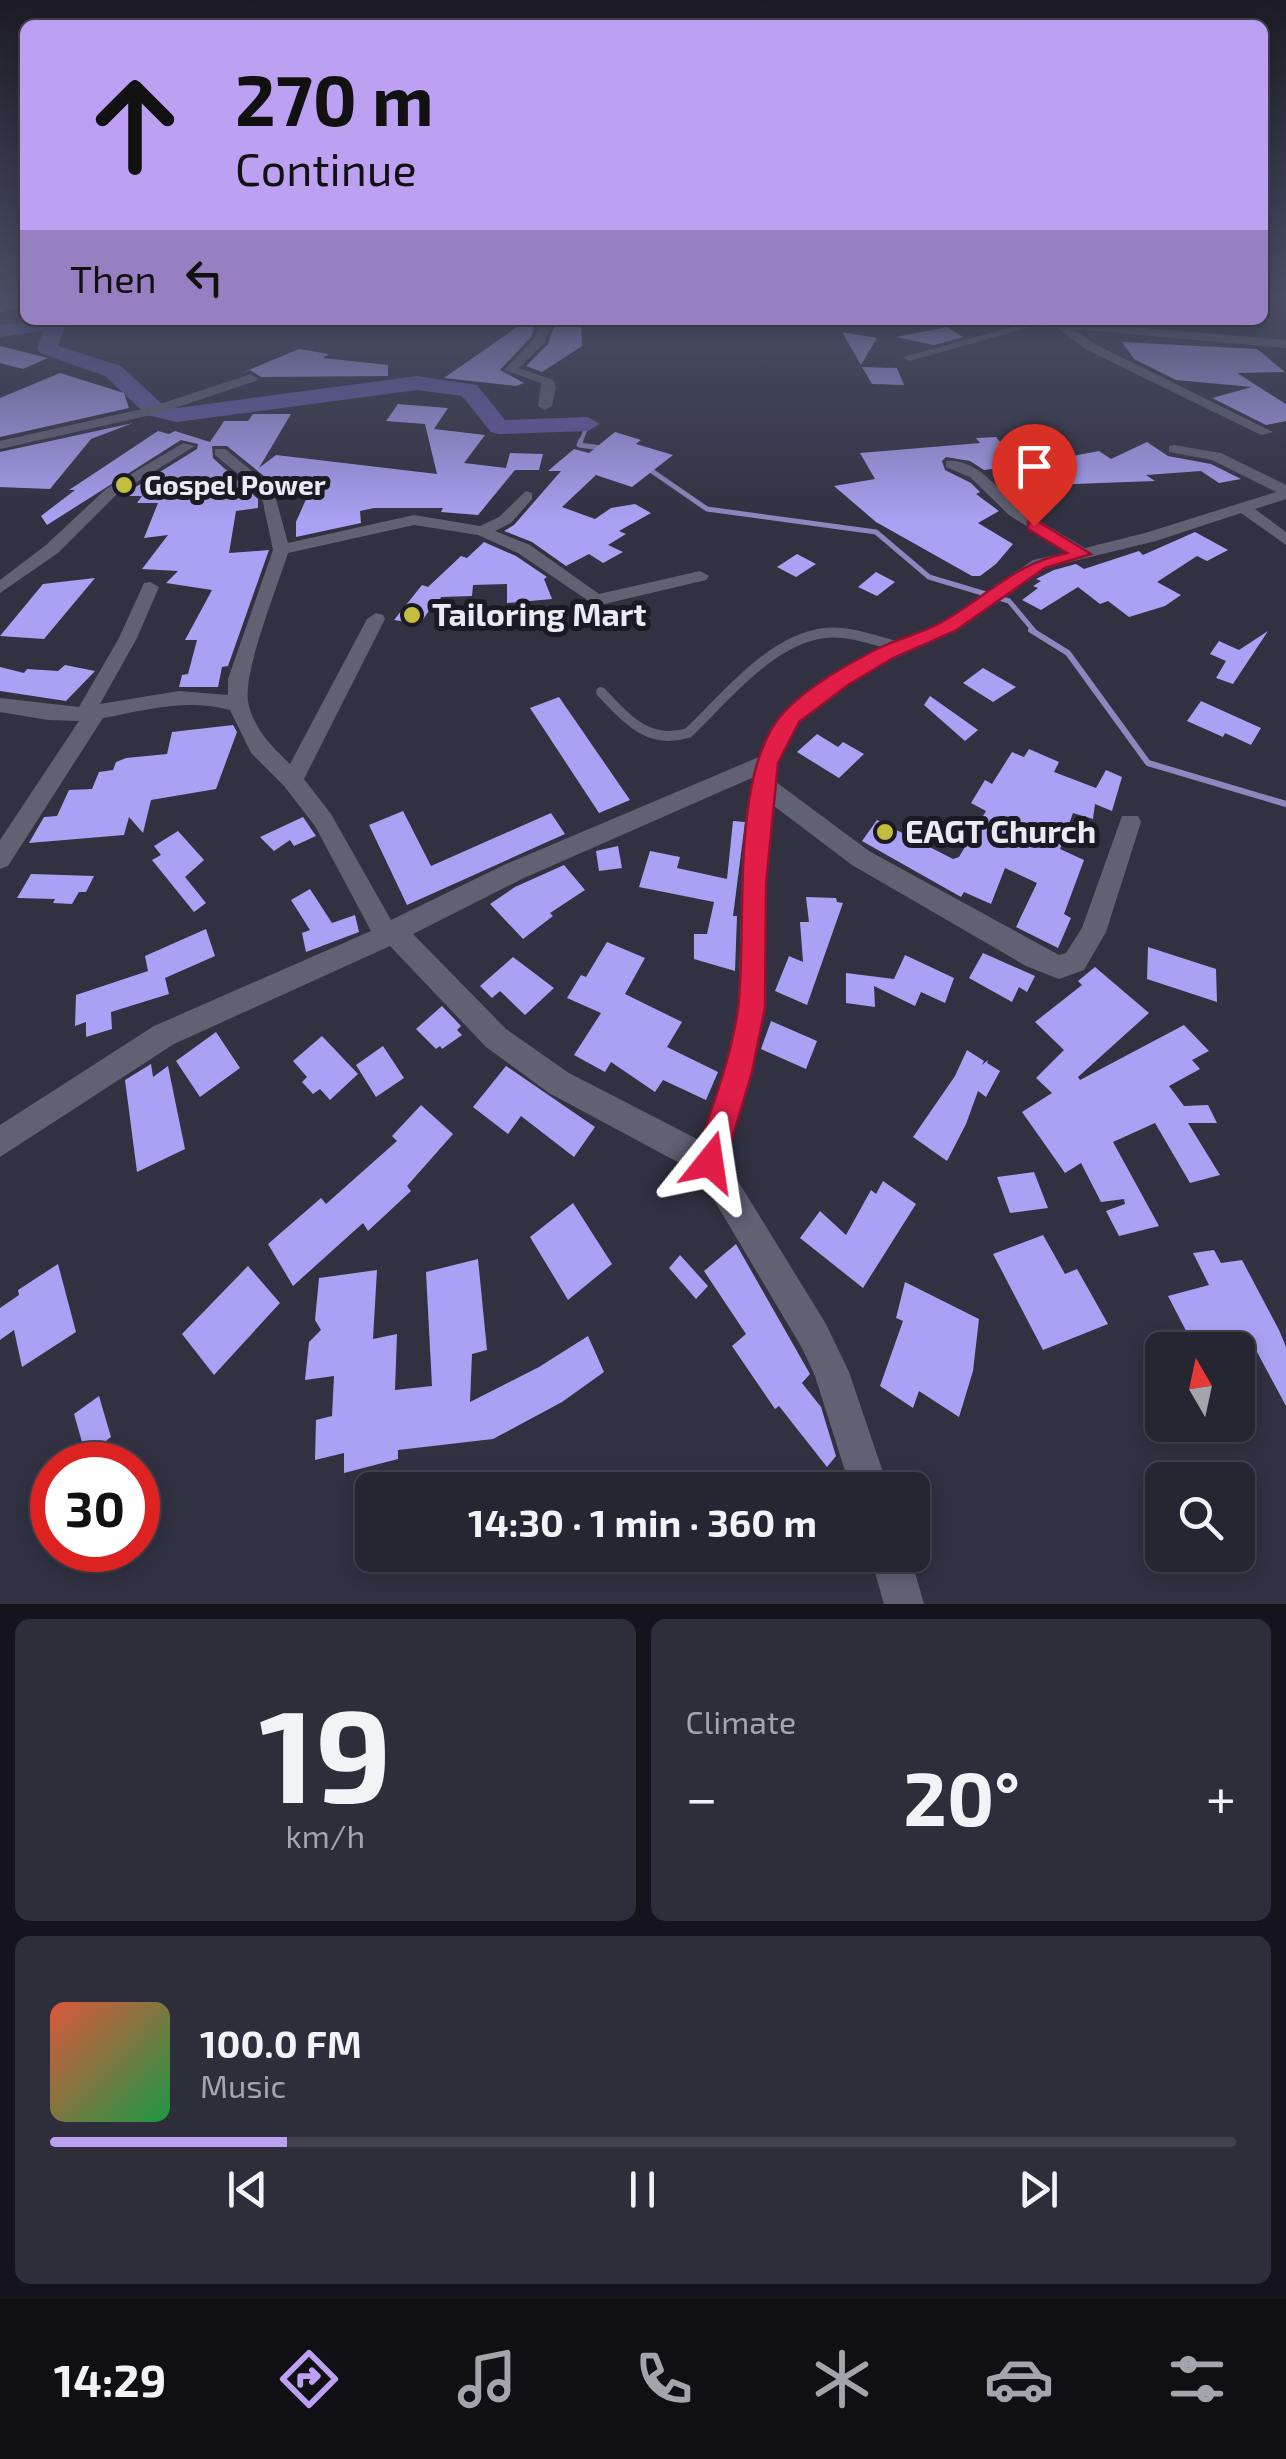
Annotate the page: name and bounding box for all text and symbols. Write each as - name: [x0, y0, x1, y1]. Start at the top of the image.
- text: 270 m: [235, 56, 434, 140]
- icon: ahead: [70, 60, 200, 190]
- text: Continue: [235, 141, 417, 195]
- icon: left: [177, 250, 232, 305]
- text: Then: [70, 255, 157, 301]
- pin: [992, 424, 1077, 527]
- icon: arrive: [1007, 439, 1062, 494]
- place label: Gospel Power: [144, 467, 326, 501]
- marker: Gospel Power: [113, 474, 135, 496]
- place label: Tailoring Mart: [432, 594, 646, 632]
- marker: Tailoring Mart: [401, 604, 423, 626]
- place label: EAGT Church: [905, 811, 1096, 849]
- marker: EAGT Church: [874, 821, 896, 843]
- position arrow: [658, 1110, 762, 1214]
- north arrow: [1145, 1332, 1255, 1442]
- map controls: [1145, 1332, 1255, 1572]
- speed limit sign: 30: [30, 1442, 160, 1572]
- button: search: [1145, 1462, 1255, 1572]
- text: 14:30 · 1 min · 360 m: [468, 1499, 817, 1545]
- text: 19: [259, 1673, 392, 1829]
- text: Climate: [686, 1702, 796, 1740]
- text: 20°: [903, 1751, 1020, 1841]
- text: −: [686, 1763, 718, 1829]
- text: +: [1206, 1763, 1236, 1829]
- text: km/h: [286, 1816, 365, 1854]
- text: 100.0 FM: [200, 2020, 362, 2066]
- text: Music: [200, 2066, 286, 2104]
- icon: previous: [220, 2162, 275, 2217]
- icon: pause: [615, 2162, 670, 2217]
- icon: next: [1011, 2162, 1066, 2217]
- icon: directions: [274, 2344, 344, 2414]
- icon: music: [452, 2344, 522, 2414]
- icon: phone: [629, 2344, 699, 2414]
- icon: climate: [807, 2344, 877, 2414]
- icon: car: [984, 2344, 1054, 2414]
- icon: filters: [1162, 2344, 1232, 2414]
- text: 14:29: [54, 2352, 166, 2406]

